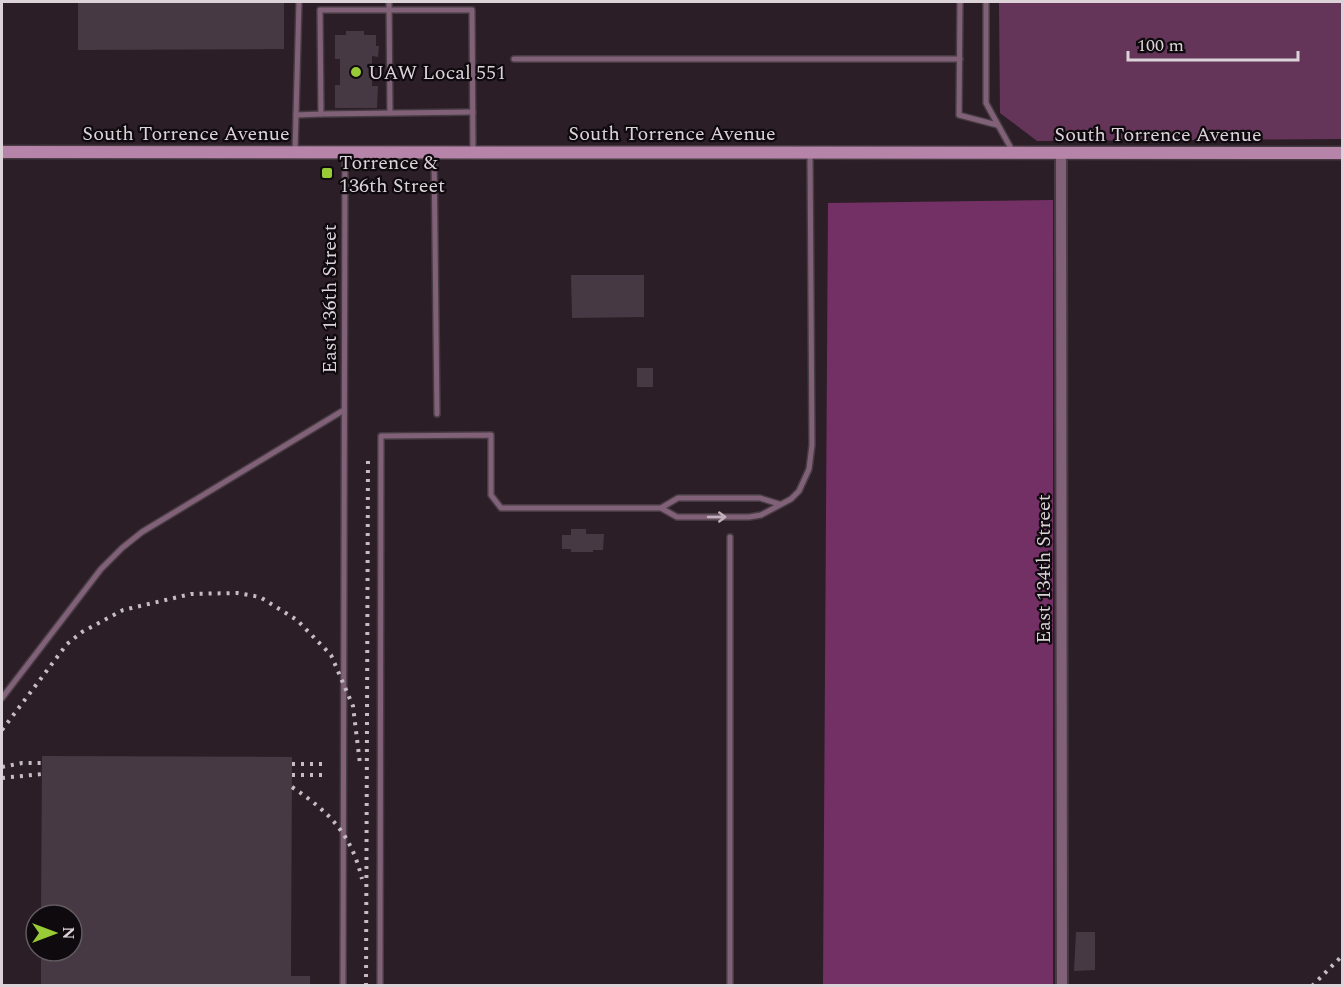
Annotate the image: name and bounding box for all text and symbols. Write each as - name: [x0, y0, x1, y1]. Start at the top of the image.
- scale bar: [1128, 24, 1298, 62]
- text: 100 m: [1137, 32, 1184, 59]
- place label: UAW Local 551: [368, 58, 506, 88]
- marker: UAW Local 551: [349, 65, 363, 79]
- street label: South Torrence Avenue: [82, 119, 290, 149]
- street label: South Torrence Avenue: [568, 119, 776, 149]
- street label: South Torrence Avenue: [1054, 120, 1262, 150]
- place label: Torrence & 136th Street: [339, 148, 445, 201]
- marker: Torrence & 136th Street: [320, 166, 334, 180]
- street label: East 136th Street: [315, 224, 345, 374]
- street label: East 134th Street: [1029, 494, 1059, 644]
- one-way arrow: [706, 511, 726, 523]
- north arrow: [24, 903, 84, 963]
- text: N: [56, 926, 80, 940]

